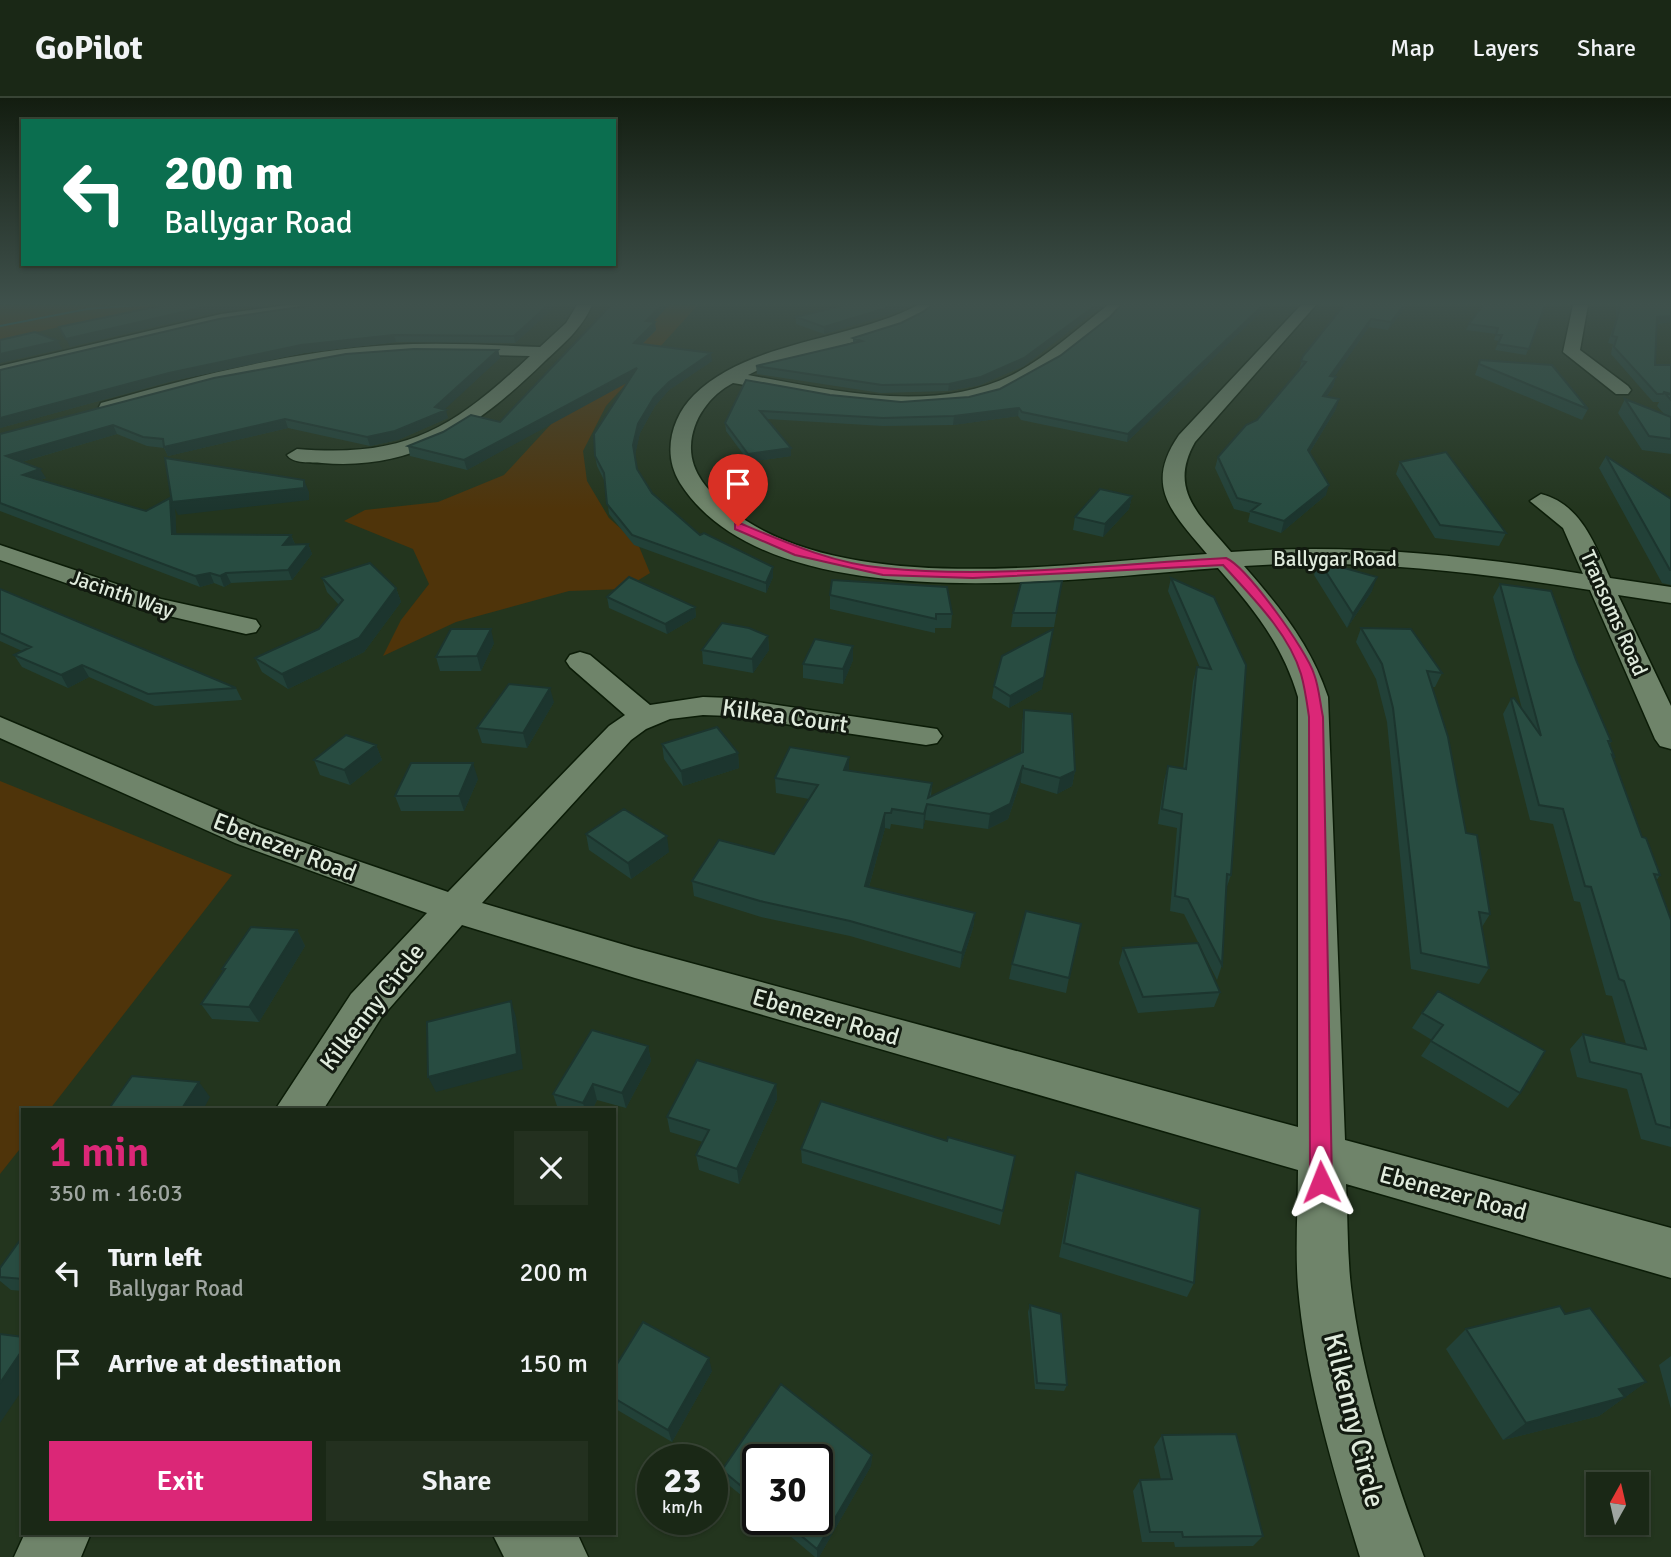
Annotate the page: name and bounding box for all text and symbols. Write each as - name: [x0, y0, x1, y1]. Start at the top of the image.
- text: GoPilot: [35, 28, 143, 69]
- text: Map: [1390, 33, 1435, 63]
- text: Layers: [1473, 33, 1539, 63]
- text: Share: [1577, 33, 1636, 63]
- text: 200 m: [164, 143, 294, 203]
- icon: left: [49, 147, 140, 238]
- text: Ballygar Road: [164, 203, 353, 242]
- pin: [708, 454, 768, 526]
- icon: arrive: [719, 465, 757, 503]
- street label: Ballygar Road: [1273, 546, 1397, 572]
- street label: Transoms Road: [1575, 546, 1653, 680]
- street label: Jacinth Way: [67, 564, 177, 624]
- street label: Kilkea Court: [720, 692, 850, 740]
- street label: Ebenezer Road: [209, 806, 361, 888]
- street label: Kilkenny Circle: [313, 937, 431, 1077]
- street label: Ebenezer Road: [749, 982, 903, 1052]
- text: 1 min: [49, 1127, 150, 1178]
- button: close: [514, 1131, 588, 1205]
- position arrow: [1284, 1145, 1358, 1219]
- street label: Ebenezer Road: [1376, 1159, 1530, 1227]
- text: 350 m · 16:03: [49, 1179, 183, 1208]
- text: Turn left: [108, 1242, 202, 1274]
- icon: left: [49, 1254, 87, 1292]
- text: 200 m: [519, 1257, 588, 1289]
- text: Ballygar Road: [108, 1274, 244, 1303]
- street label: Kilkenny Circle: [1316, 1329, 1392, 1511]
- icon: arrive: [49, 1345, 87, 1383]
- text: Arrive at destination: [108, 1348, 341, 1380]
- text: 150 m: [519, 1348, 588, 1380]
- button: Exit: [49, 1441, 312, 1521]
- button: Share: [326, 1441, 588, 1521]
- speed limit sign: 30: [742, 1444, 833, 1535]
- text: 23: [664, 1459, 701, 1502]
- north arrow: [1586, 1472, 1648, 1535]
- map controls: [1586, 1472, 1649, 1535]
- text: km/h: [662, 1496, 703, 1518]

